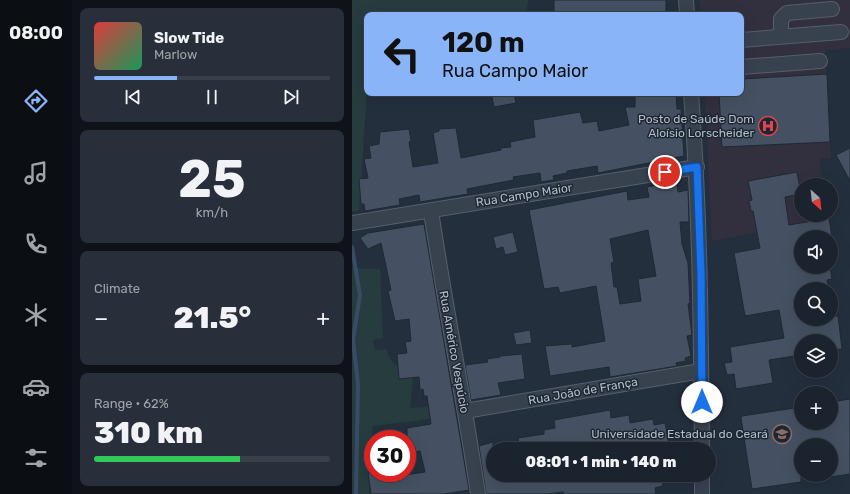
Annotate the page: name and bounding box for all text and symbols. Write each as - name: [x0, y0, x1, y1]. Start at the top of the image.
- text: 08:00: [9, 22, 63, 44]
- text: 120 m: [442, 26, 525, 59]
- icon: left: [376, 28, 428, 80]
- text: Slow Tide: [154, 29, 224, 47]
- text: Marlow: [154, 47, 197, 62]
- text: Rua Campo Maior: [442, 60, 588, 82]
- icon: previous: [122, 86, 144, 108]
- icon: pause: [201, 86, 223, 108]
- icon: next: [280, 86, 302, 108]
- icon: directions: [22, 87, 50, 115]
- place label: Posto de Saúde Dom Aloísio Lorscheider: [638, 112, 754, 140]
- hospital icon: Posto de Saúde Dom Aloísio Lorscheider: [757, 115, 779, 137]
- text: 25: [178, 148, 246, 210]
- pin: [648, 155, 682, 189]
- icon: music: [22, 159, 50, 187]
- icon: arrive: [654, 161, 676, 183]
- north arrow: [794, 178, 838, 222]
- map controls: [794, 178, 838, 482]
- street label: Rua Campo Maior: [475, 180, 574, 210]
- text: km/h: [196, 205, 228, 220]
- icon: phone: [22, 230, 50, 258]
- button: sound: [794, 230, 838, 274]
- text: Climate: [94, 281, 140, 296]
- button: search: [794, 282, 838, 326]
- street label: Rua Américo Vespúcio: [436, 290, 472, 414]
- text: 21.5°: [173, 300, 251, 336]
- icon: climate: [22, 301, 50, 329]
- text: −: [94, 305, 108, 332]
- text: +: [316, 305, 330, 332]
- button: layers: [794, 334, 838, 378]
- icon: car: [22, 373, 50, 401]
- street label: Rua João de França: [527, 374, 639, 408]
- position arrow: [681, 381, 723, 423]
- button: +: [794, 386, 838, 430]
- text: Range · 62%: [94, 396, 169, 411]
- text: 310 km: [94, 415, 203, 451]
- school or university icon: Universidade Estadual do Ceará: [771, 423, 793, 445]
- place label: Universidade Estadual do Ceará: [591, 427, 768, 441]
- speed limit sign: 30: [364, 430, 416, 482]
- button: −: [794, 438, 838, 482]
- icon: filters: [22, 444, 50, 472]
- text: 08:01 · 1 min · 140 m: [526, 453, 676, 471]

